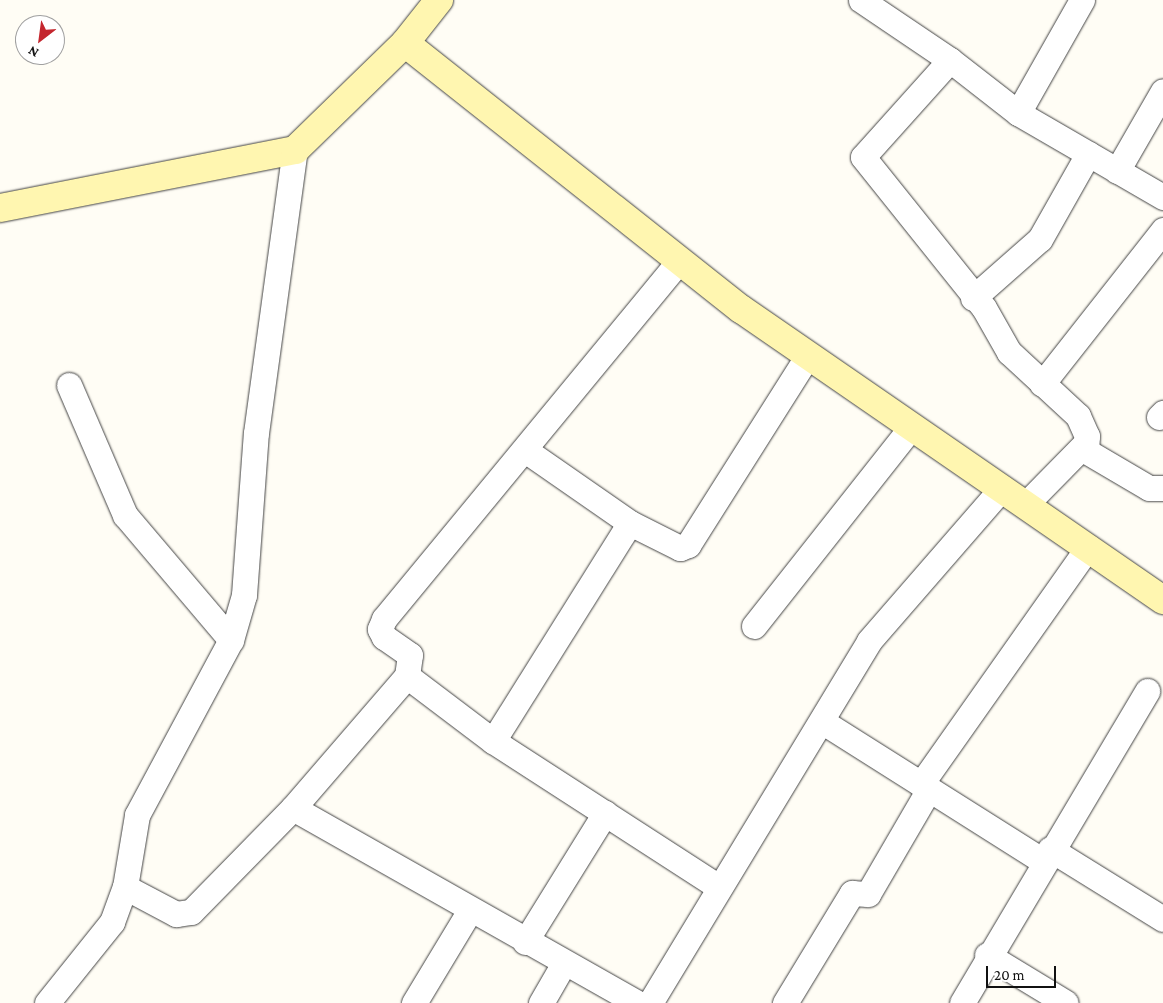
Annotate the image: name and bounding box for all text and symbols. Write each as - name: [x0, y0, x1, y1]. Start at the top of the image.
- north arrow: [15, 15, 65, 65]
- text: N: [25, 43, 41, 61]
- scale bar: [988, 956, 1058, 988]
- text: 20 m: [994, 967, 1025, 983]

